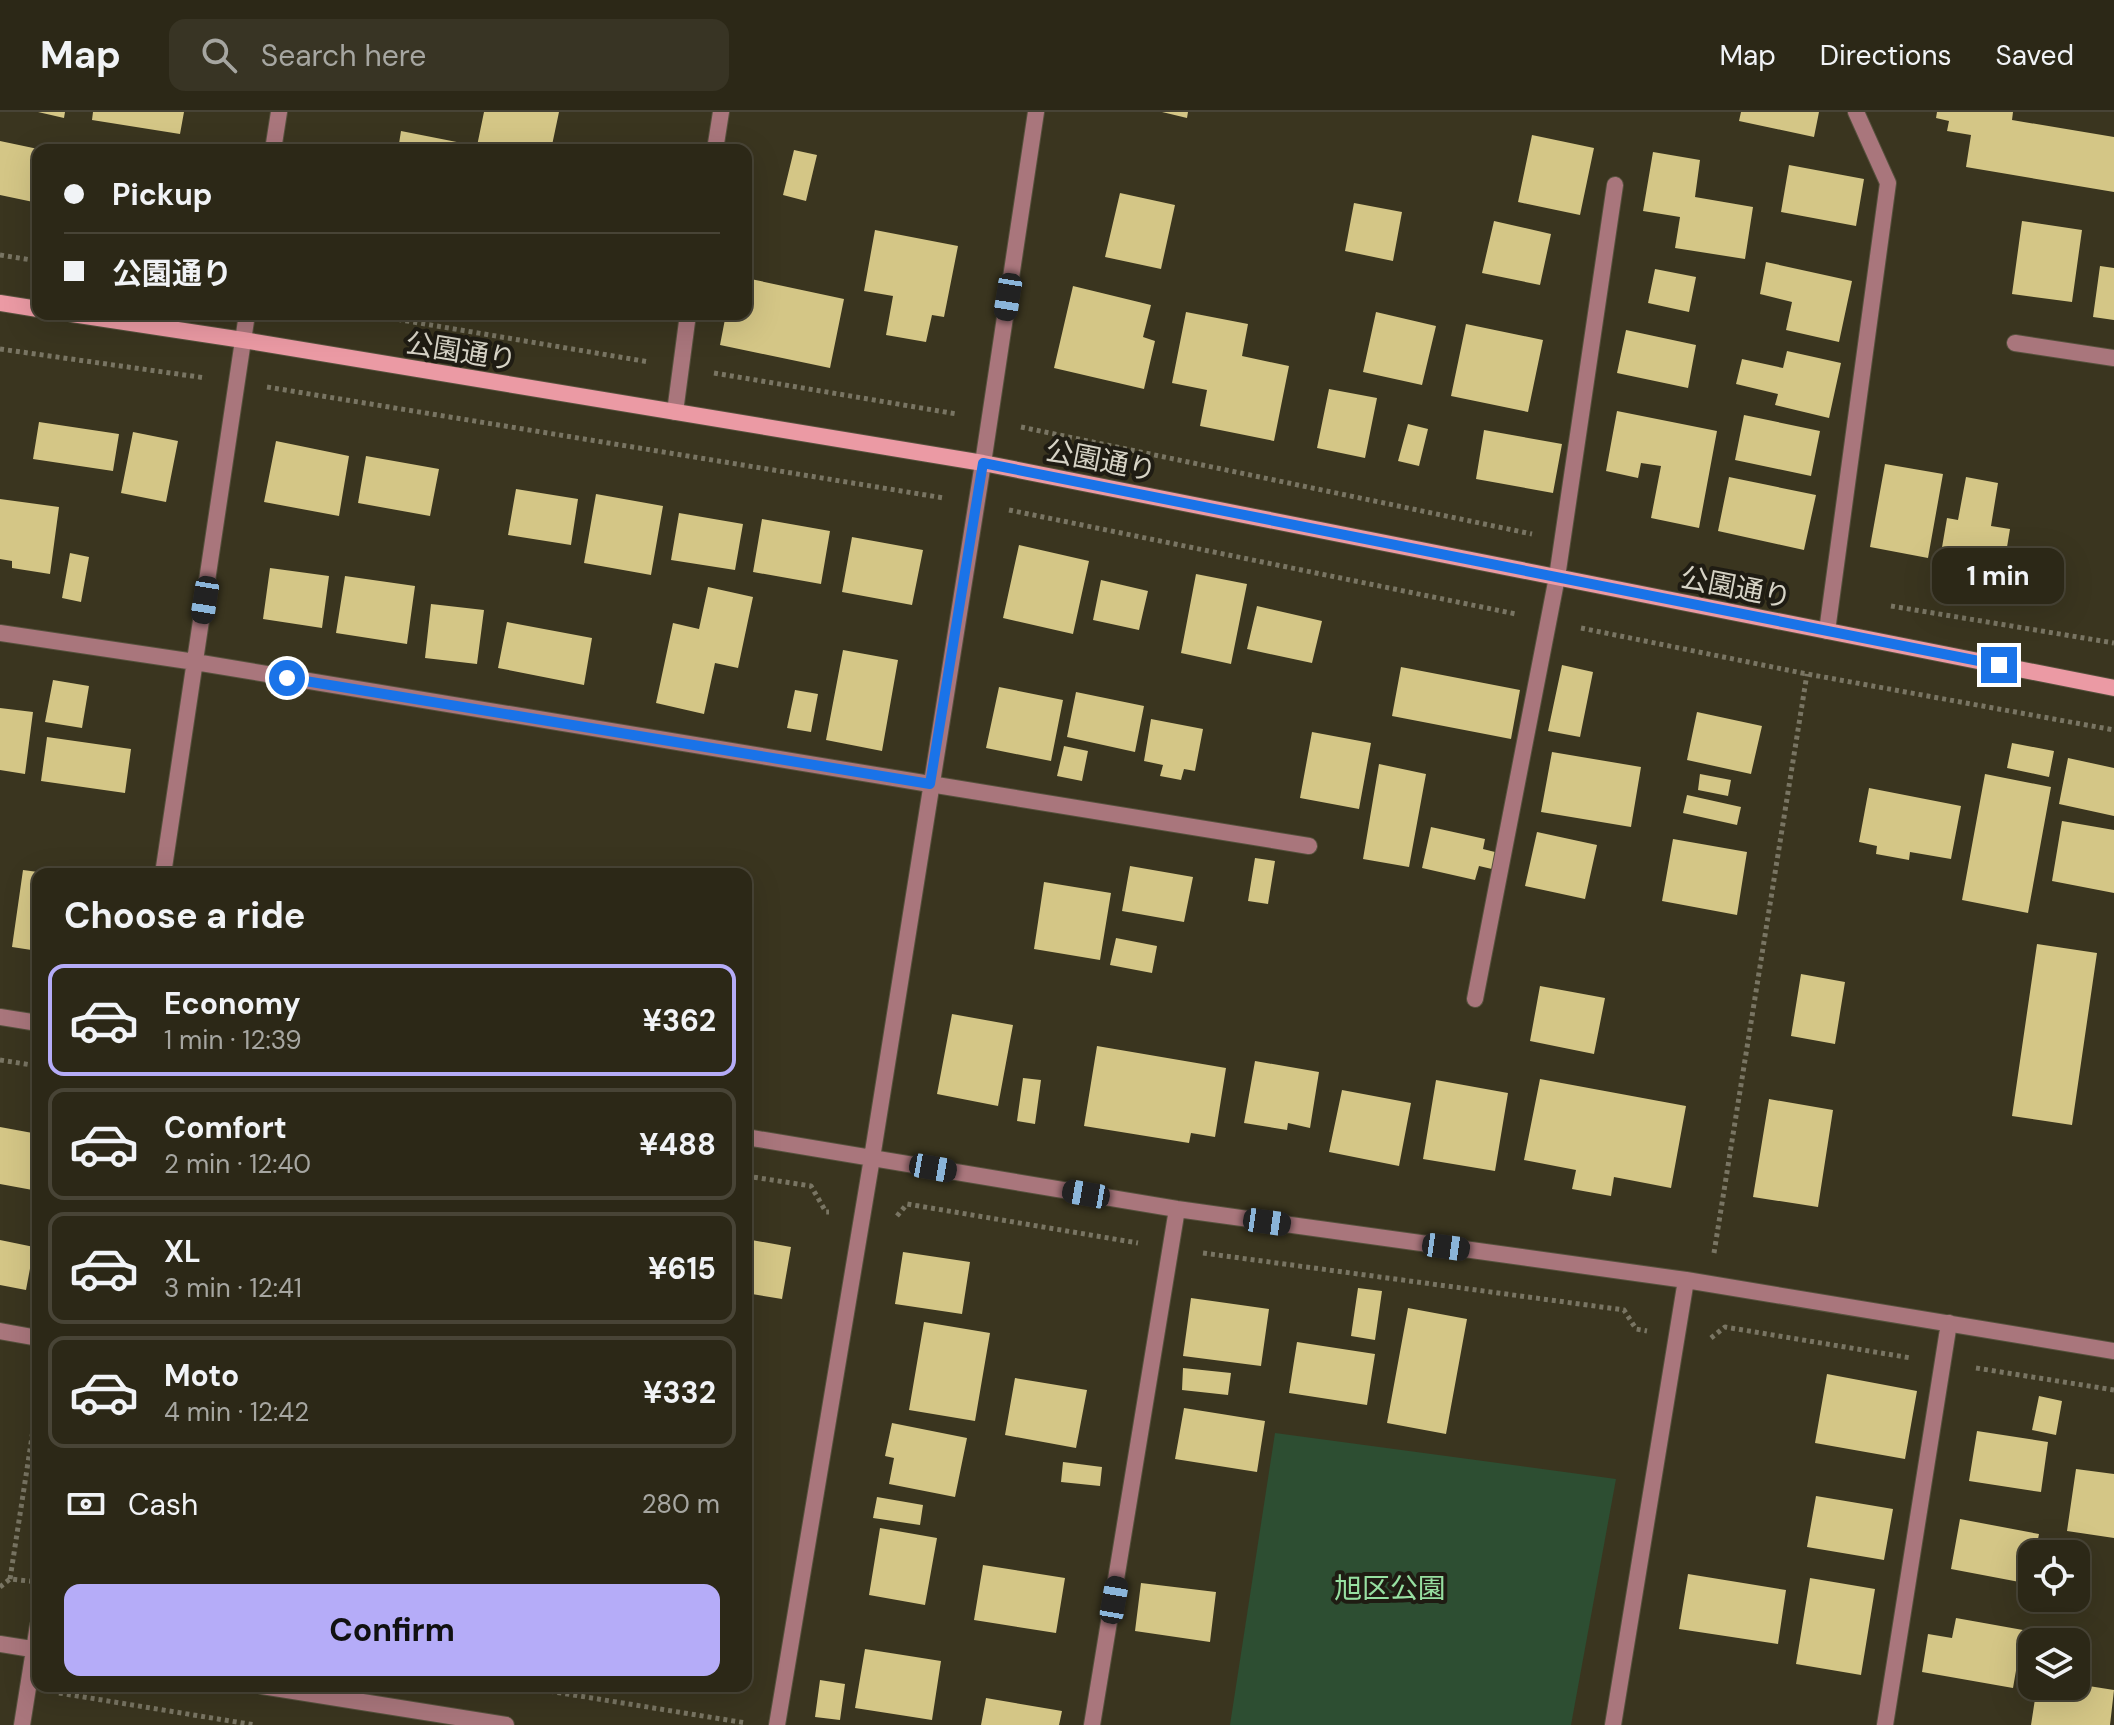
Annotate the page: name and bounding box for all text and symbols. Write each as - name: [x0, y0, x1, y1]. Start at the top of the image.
- search box: [169, 19, 729, 91]
- text: Map: [40, 30, 121, 80]
- icon: search: [197, 33, 241, 77]
- text: Search here: [261, 36, 426, 75]
- text: Map: [1719, 37, 1776, 74]
- text: Directions: [1820, 37, 1952, 74]
- text: Saved: [1996, 37, 2074, 74]
- text: Pickup: [112, 175, 212, 214]
- text: 公園通り: [112, 254, 232, 293]
- car: [992, 271, 1024, 323]
- street label: 公園通り: [403, 324, 519, 379]
- street label: 公園通り: [1042, 432, 1159, 489]
- callout: 1 min: [1933, 549, 2065, 605]
- street label: 公園通り: [1677, 559, 1794, 616]
- text: 1 min: [1966, 559, 2030, 593]
- car: [189, 574, 221, 626]
- route end: [1981, 647, 2017, 683]
- route start: [269, 660, 305, 696]
- text: Choose a ride: [64, 892, 305, 939]
- icon: car: [68, 984, 140, 1056]
- text: Economy: [164, 984, 301, 1023]
- text: ¥362: [642, 1001, 716, 1040]
- text: 1 min · 12:39: [164, 1023, 302, 1057]
- icon: car: [68, 1108, 140, 1180]
- text: Comfort: [164, 1108, 287, 1147]
- text: ¥488: [639, 1125, 716, 1164]
- text: 2 min · 12:40: [164, 1147, 311, 1181]
- car: [907, 1152, 959, 1184]
- car: [1060, 1178, 1112, 1210]
- car: [1242, 1207, 1292, 1237]
- icon: car: [68, 1232, 140, 1304]
- text: XL: [164, 1232, 201, 1271]
- car: [1421, 1232, 1471, 1262]
- text: ¥615: [648, 1249, 716, 1288]
- text: 3 min · 12:41: [164, 1271, 302, 1305]
- icon: car: [68, 1356, 140, 1428]
- text: Moto: [164, 1356, 239, 1395]
- text: ¥332: [643, 1373, 716, 1412]
- text: 4 min · 12:42: [164, 1395, 309, 1429]
- icon: cash: [64, 1482, 108, 1526]
- text: Cash: [128, 1485, 198, 1524]
- text: 280 m: [642, 1487, 720, 1521]
- map controls: [2018, 1540, 2090, 1700]
- button: locate: [2018, 1540, 2090, 1612]
- park label: 旭区公園: [1334, 1570, 1446, 1607]
- car: [1098, 1574, 1130, 1626]
- button: Confirm: [64, 1584, 720, 1676]
- button: layers: [2018, 1628, 2090, 1700]

